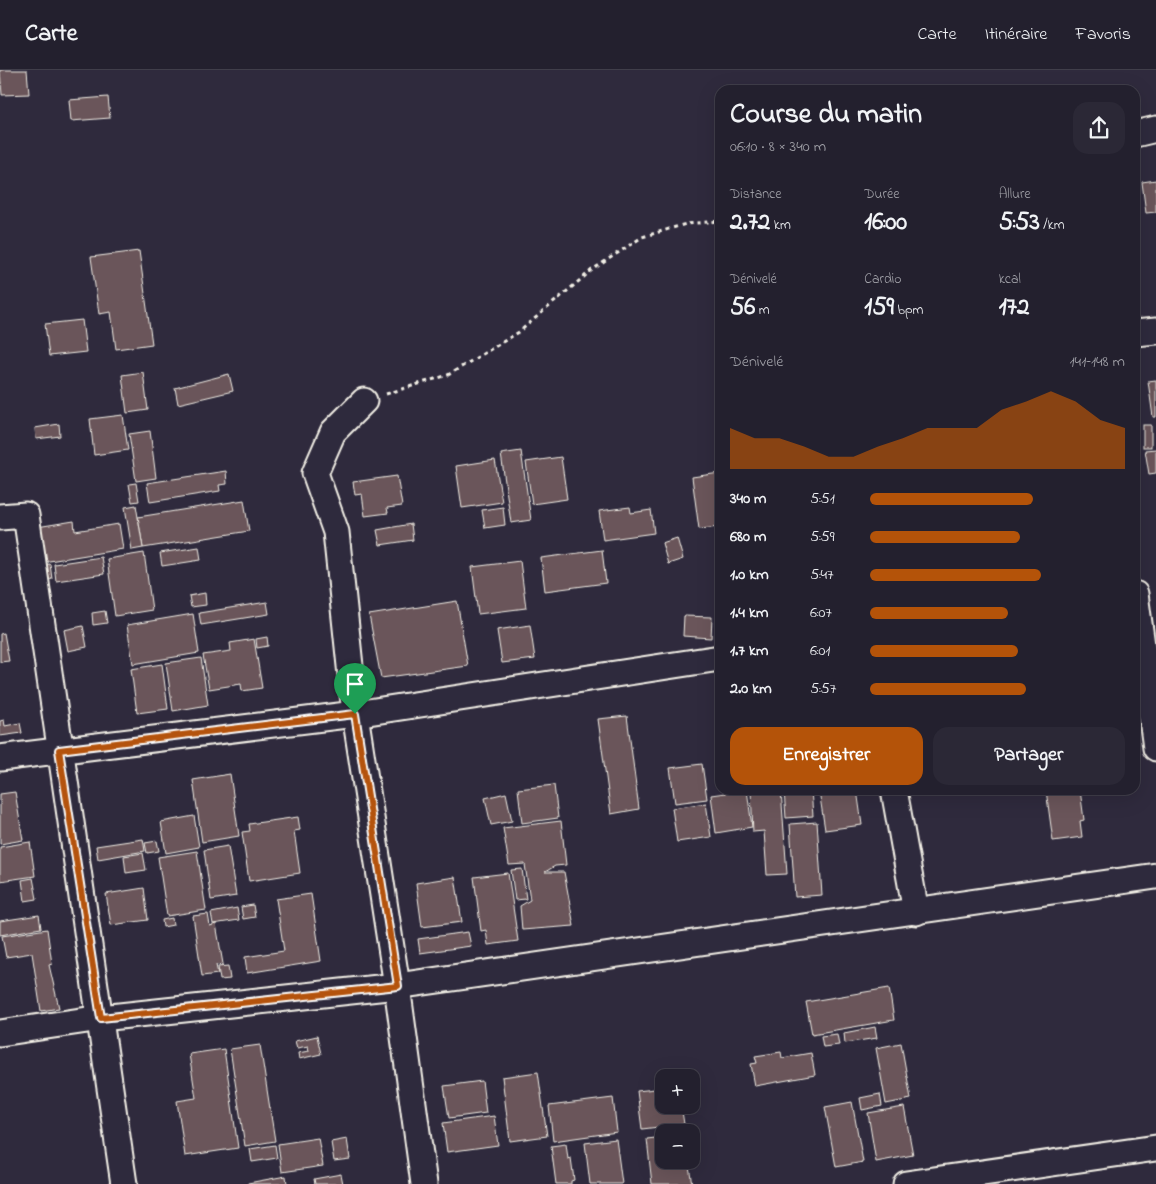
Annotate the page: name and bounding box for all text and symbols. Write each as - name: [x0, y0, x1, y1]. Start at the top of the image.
- text: Carte: [25, 17, 77, 52]
- text: Carte: [917, 22, 957, 48]
- text: Itinéraire: [985, 22, 1047, 48]
- text: Favoris: [1075, 22, 1131, 48]
- text: Course du matin: [730, 95, 922, 136]
- button: share: [1073, 102, 1125, 154]
- text: 06:10 · 8 × 340 m: [730, 135, 826, 159]
- text: Distance: [730, 184, 782, 205]
- text: Durée: [864, 184, 899, 205]
- text: Allure: [999, 184, 1031, 205]
- text: 2.72: [730, 205, 770, 241]
- text: 16:00: [864, 205, 907, 241]
- text: 5:53: [999, 205, 1040, 241]
- text: km: [770, 215, 791, 236]
- text: /km: [1040, 215, 1065, 236]
- text: Dénivelé: [730, 269, 777, 290]
- text: Cardio: [864, 269, 902, 290]
- text: kcal: [999, 269, 1021, 290]
- text: 56: [730, 290, 755, 326]
- text: 159: [864, 290, 894, 326]
- text: 172: [999, 290, 1029, 326]
- text: m: [755, 300, 770, 321]
- text: bpm: [894, 300, 923, 321]
- text: Dénivelé: [730, 350, 783, 374]
- text: 141–148 m: [1070, 350, 1125, 374]
- text: 340 m: [730, 487, 767, 511]
- text: 5:51: [810, 487, 835, 511]
- text: 680 m: [730, 525, 766, 549]
- text: 5:59: [810, 525, 834, 549]
- text: 1.0 km: [730, 563, 769, 587]
- text: 5:47: [810, 563, 834, 587]
- text: 1.4 km: [730, 601, 768, 625]
- text: 6:07: [810, 601, 832, 625]
- text: 1.7 km: [730, 639, 768, 663]
- text: 6:01: [810, 639, 830, 663]
- pin: [334, 663, 376, 714]
- icon: arrive: [341, 670, 369, 698]
- text: 2.0 km: [730, 677, 772, 701]
- text: 5:57: [810, 677, 836, 701]
- button: Enregistrer: [730, 727, 923, 785]
- button: Partager: [933, 727, 1125, 785]
- map controls: [655, 1069, 700, 1169]
- button: +: [655, 1069, 700, 1114]
- button: −: [655, 1124, 700, 1169]

